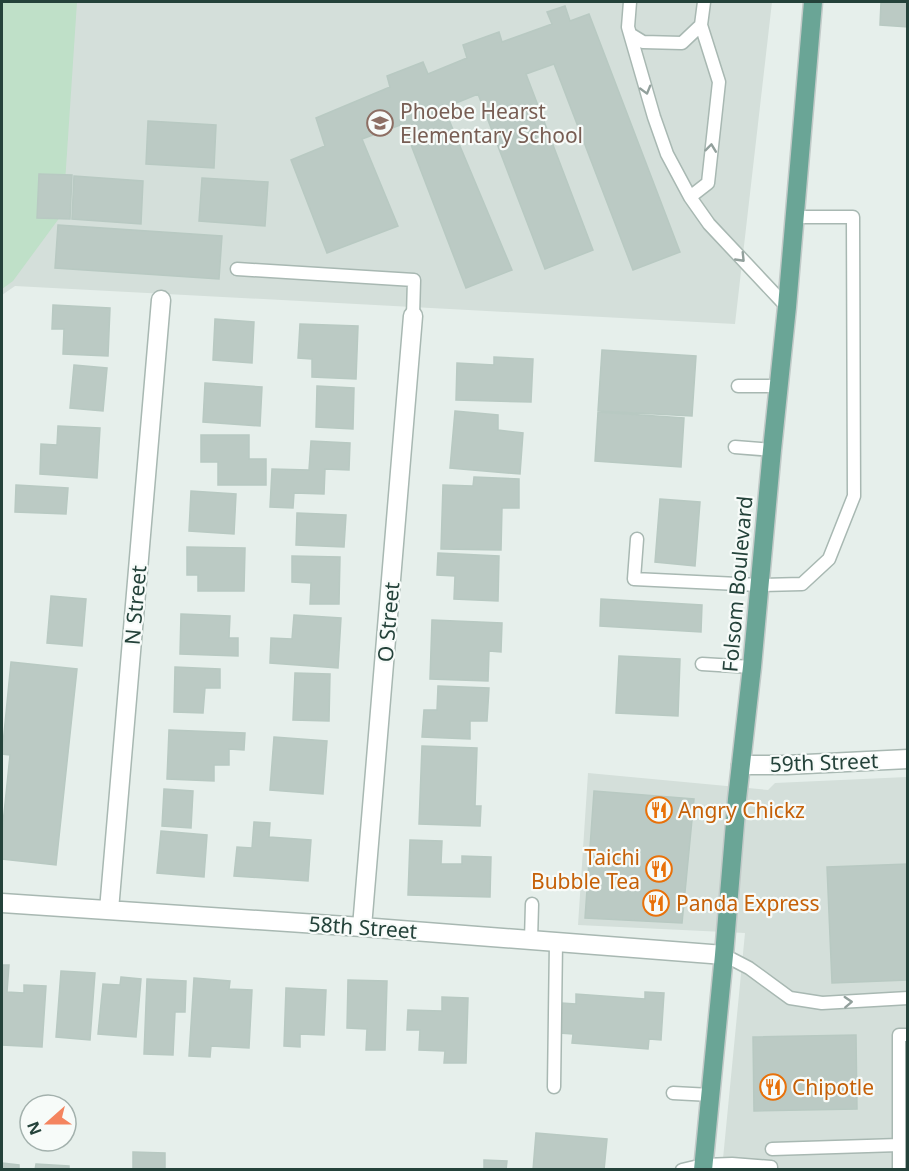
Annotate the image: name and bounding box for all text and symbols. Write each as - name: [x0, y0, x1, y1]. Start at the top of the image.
- one-way arrow: [639, 84, 651, 95]
- place label: Phoebe Hearst Elementary School: [400, 97, 583, 149]
- school or university icon: Phoebe Hearst Elementary School: [365, 108, 395, 138]
- one-way arrow: [705, 143, 717, 152]
- one-way arrow: [733, 250, 744, 261]
- street label: Folsom Boulevard: [715, 495, 759, 673]
- street label: N Street: [118, 563, 152, 646]
- street label: O Street: [371, 580, 405, 663]
- street label: 59th Street: [769, 746, 879, 778]
- restaurant icon: Angry Chickz: [644, 795, 674, 825]
- place label: Angry Chickz: [678, 796, 805, 824]
- place label: Taichi Bubble Tea: [531, 843, 640, 895]
- restaurant icon: Taichi Bubble Tea: [644, 854, 674, 884]
- restaurant icon: Panda Express: [641, 888, 671, 918]
- place label: Panda Express: [676, 889, 820, 917]
- street label: 58th Street: [308, 909, 419, 945]
- one-way arrow: [844, 995, 853, 1008]
- restaurant icon: Chipotle: [758, 1072, 788, 1102]
- place label: Chipotle: [792, 1073, 874, 1101]
- north arrow: [18, 1093, 78, 1153]
- text: N: [21, 1118, 47, 1138]

